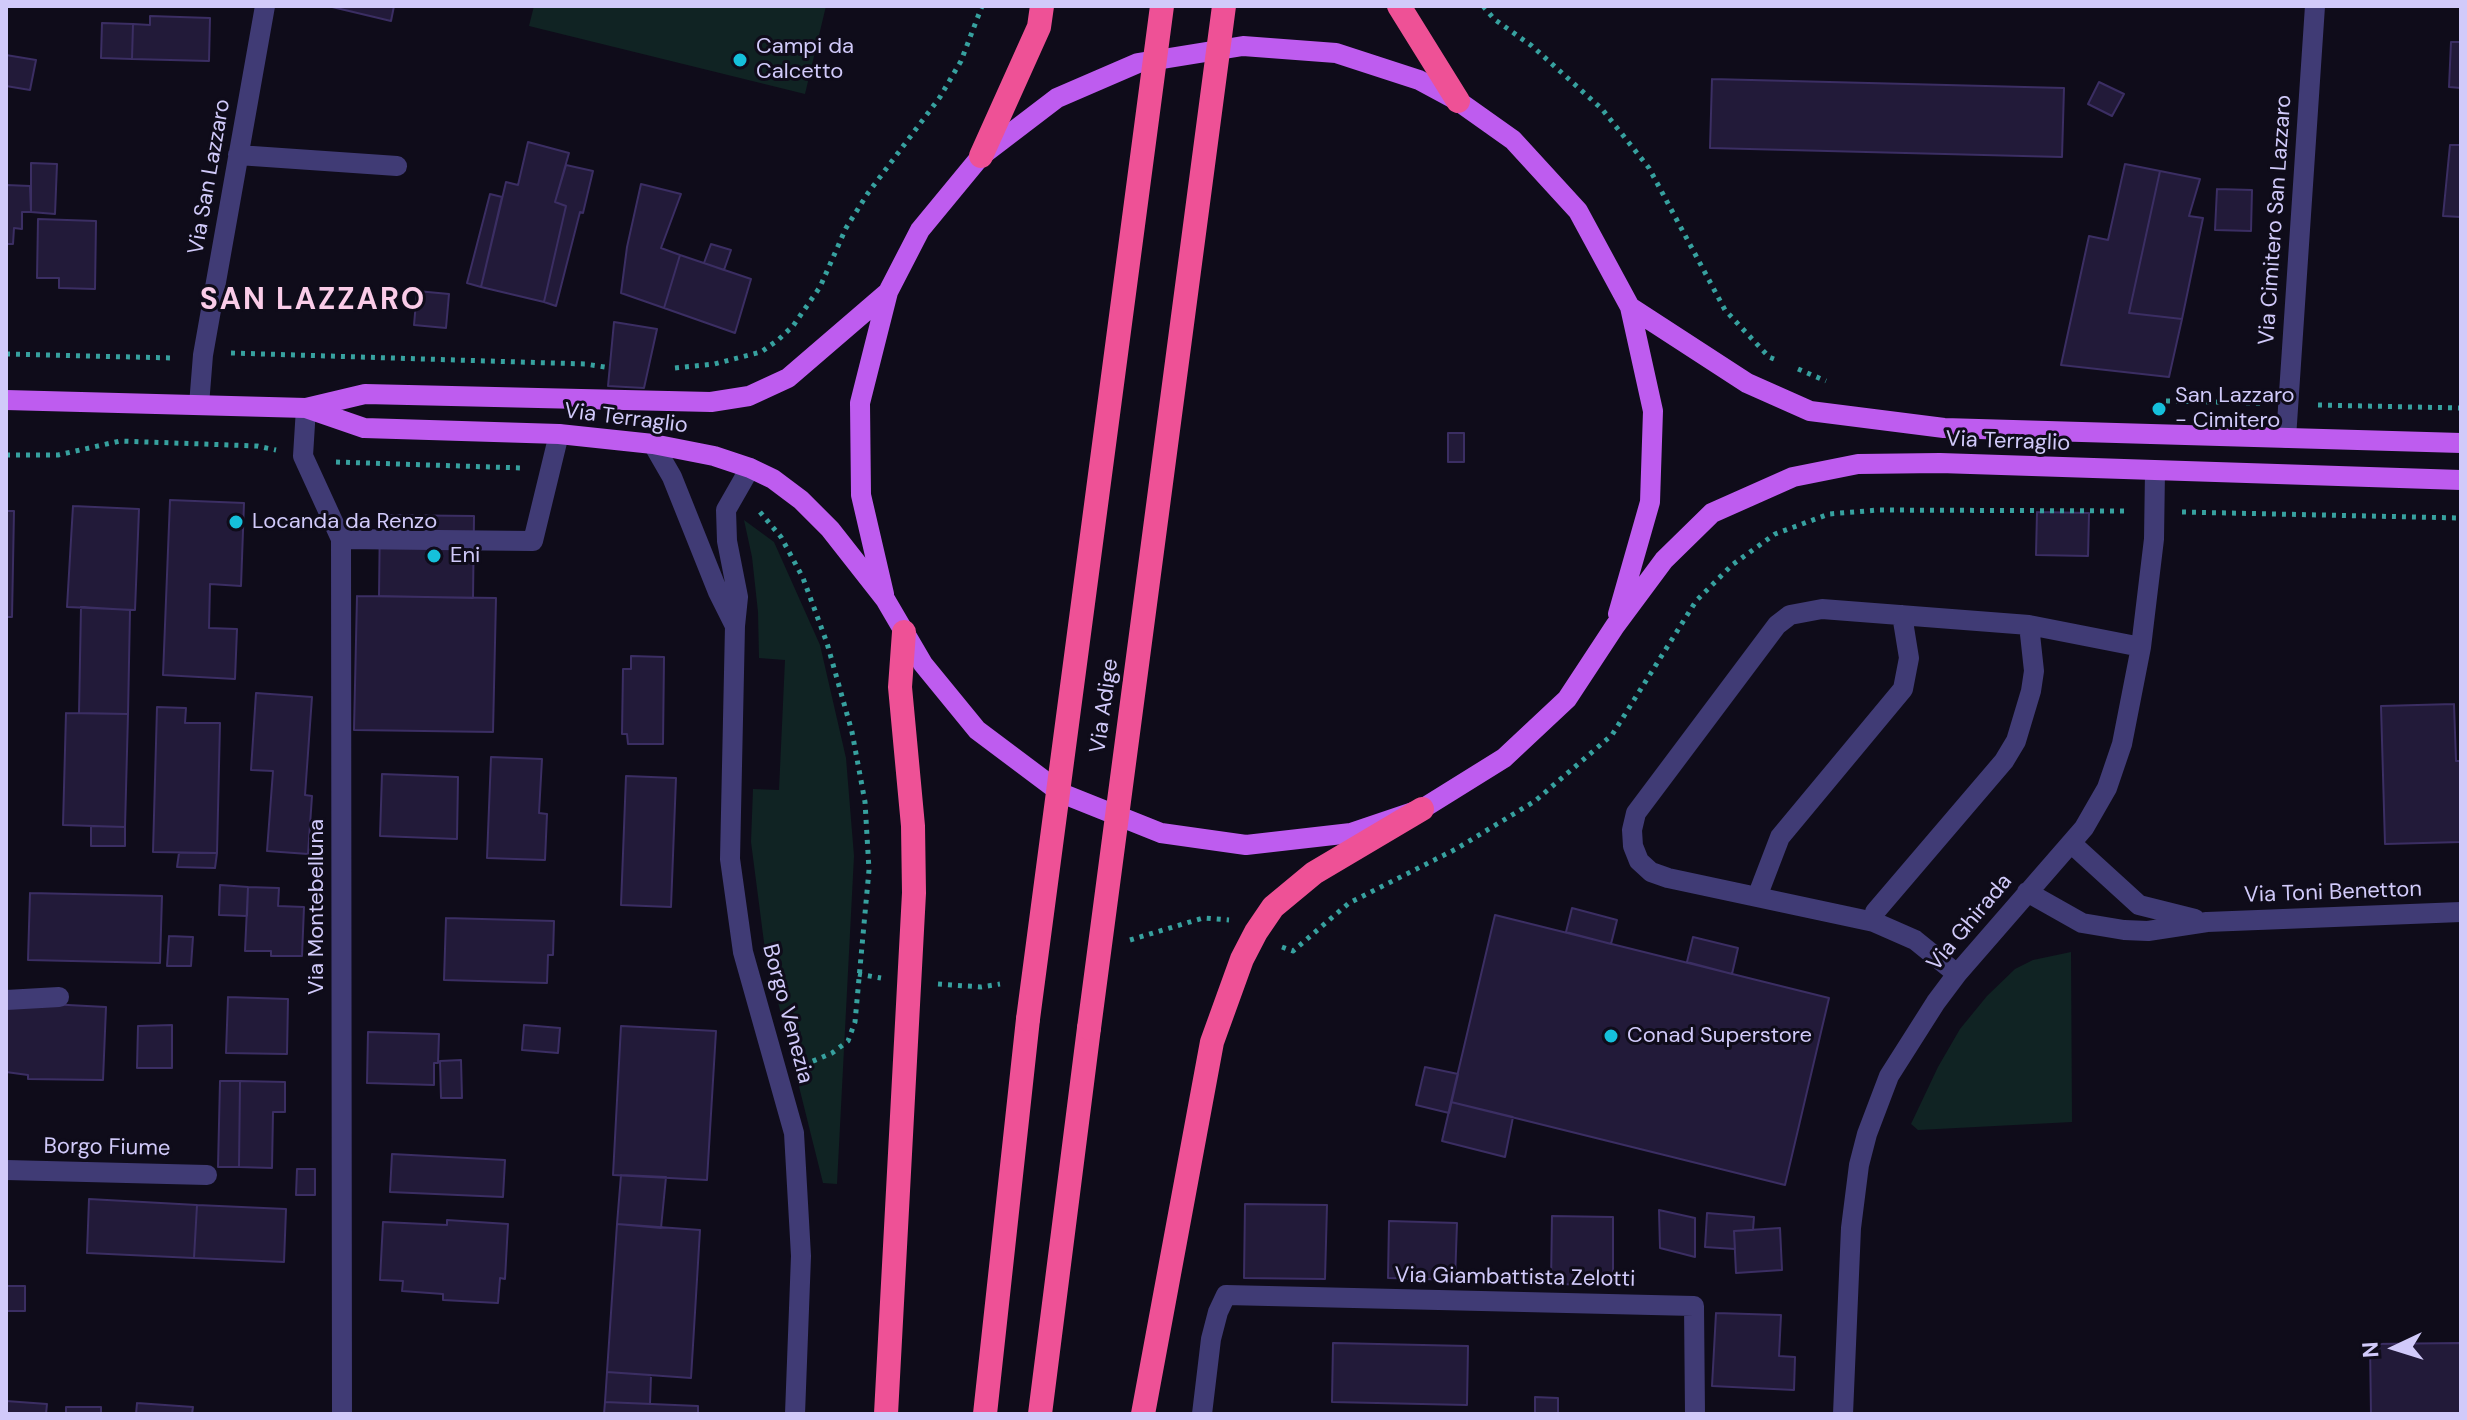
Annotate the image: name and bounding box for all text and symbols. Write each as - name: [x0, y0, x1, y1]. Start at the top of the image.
- place label: Campi da Calcetto: [756, 34, 854, 86]
- marker: Campi da Calcetto: [731, 51, 749, 69]
- street label: Via Cimitero San Lazzaro: [2254, 94, 2298, 346]
- street label: Via San Lazzaro: [183, 97, 237, 257]
- district label: SAN LAZZARO: [200, 283, 426, 319]
- place label: San Lazzaro - Cimitero: [2175, 383, 2295, 434]
- street label: Via Terraglio: [563, 398, 689, 440]
- marker: San Lazzaro - Cimitero: [2150, 400, 2168, 418]
- street label: Via Terraglio: [1945, 427, 2071, 457]
- place label: Locanda da Renzo: [252, 509, 437, 535]
- marker: Locanda da Renzo: [227, 513, 245, 531]
- place label: Eni: [450, 543, 480, 569]
- marker: Eni: [425, 547, 443, 565]
- street label: Via Adige: [1085, 657, 1125, 755]
- street label: Via Montebelluna: [304, 819, 330, 995]
- street label: Via Ghirada: [1922, 869, 2018, 977]
- street label: Via Toni Benetton: [2244, 877, 2422, 909]
- street label: Borgo Venezia: [756, 941, 818, 1087]
- place label: Conad Superstore: [1627, 1023, 1812, 1049]
- marker: Conad Superstore: [1602, 1027, 1620, 1045]
- street label: Borgo Fiume: [43, 1134, 171, 1162]
- street label: Via Giambattista Zelotti: [1394, 1263, 1636, 1293]
- north arrow: [2355, 1308, 2435, 1388]
- text: N: [2356, 1341, 2386, 1359]

